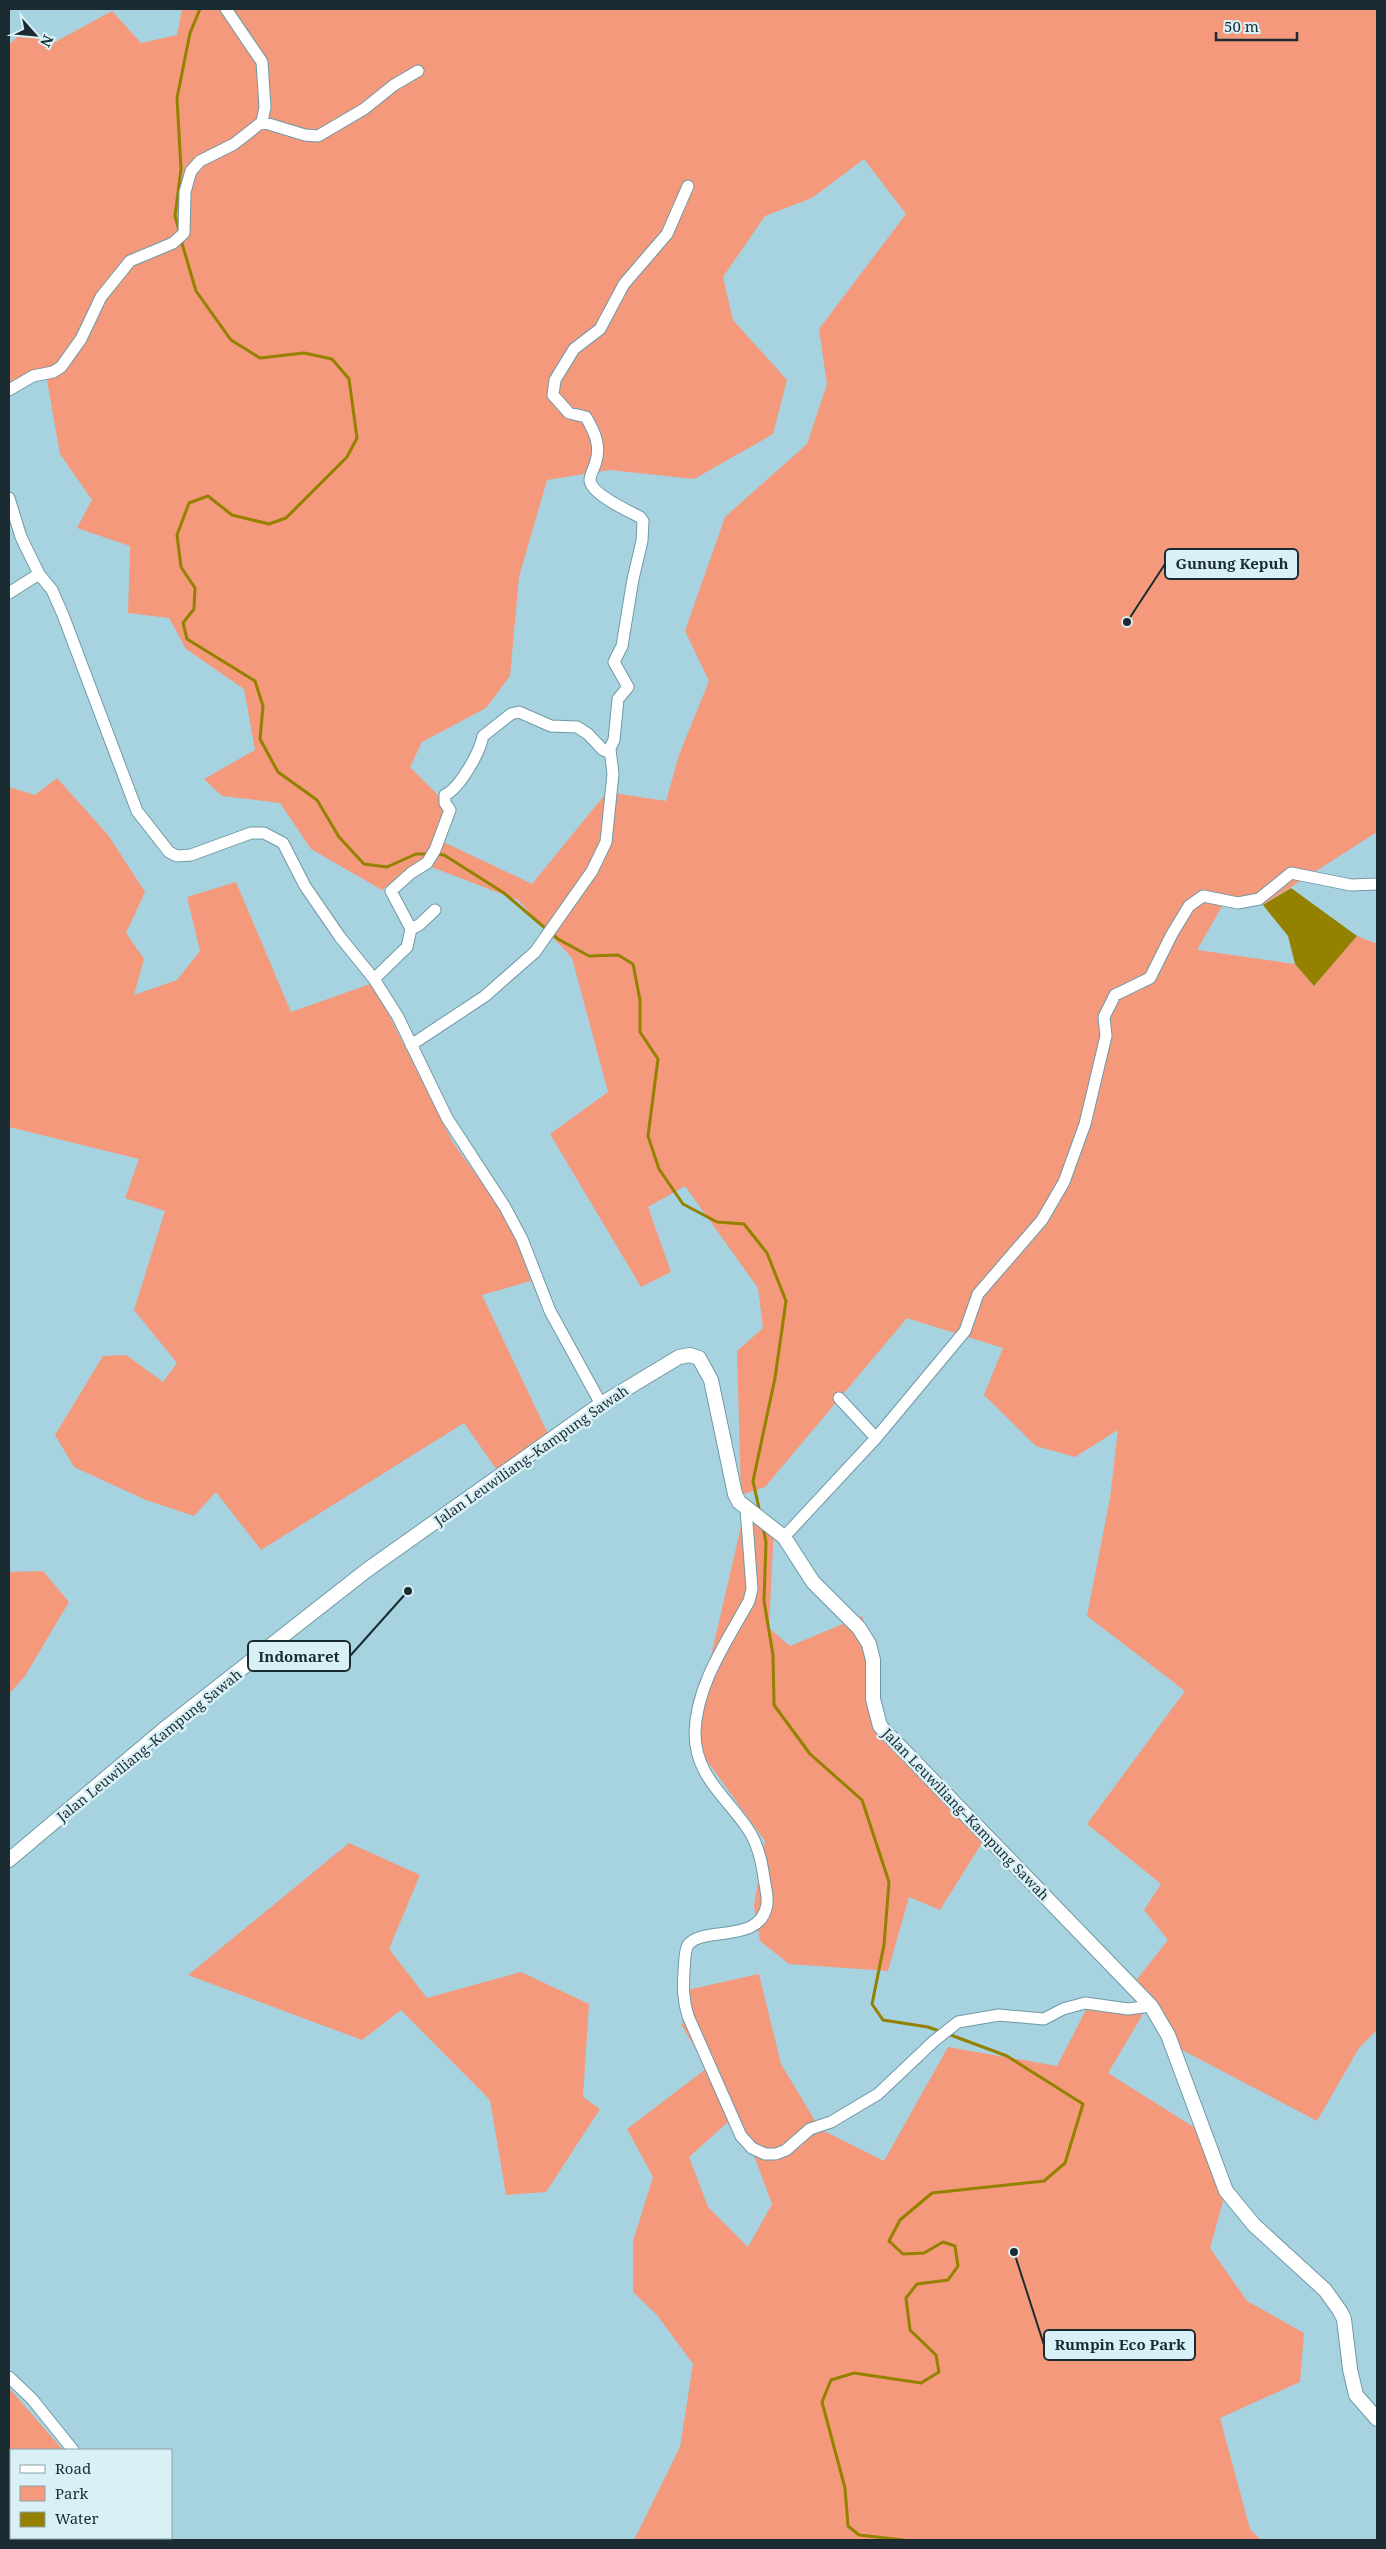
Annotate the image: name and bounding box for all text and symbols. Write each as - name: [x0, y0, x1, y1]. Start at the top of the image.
- north arrow: [10, 10, 60, 60]
- scale bar: [1216, 10, 1297, 42]
- text: 50 m: [1224, 16, 1259, 36]
- text: N: [36, 32, 58, 50]
- callout: Gunung Kepuh: [1165, 549, 1298, 579]
- text: Gunung Kepuh: [1176, 553, 1288, 573]
- street label: Jalan Leuwiliang–Kampung Sawah: [429, 1380, 632, 1530]
- callout: Indomaret: [248, 1641, 350, 1671]
- text: Indomaret: [258, 1646, 340, 1666]
- street label: Jalan Leuwiliang–Kampung Sawah: [52, 1664, 245, 1826]
- street label: Jalan Leuwiliang–Kampung Sawah: [878, 1723, 1054, 1904]
- callout: Rumpin Eco Park: [1044, 2330, 1195, 2360]
- text: Rumpin Eco Park: [1054, 2334, 1186, 2354]
- legend: [10, 2449, 172, 2539]
- text: Road: [55, 2458, 91, 2478]
- text: Park: [55, 2483, 89, 2503]
- text: Water: [55, 2508, 98, 2528]

